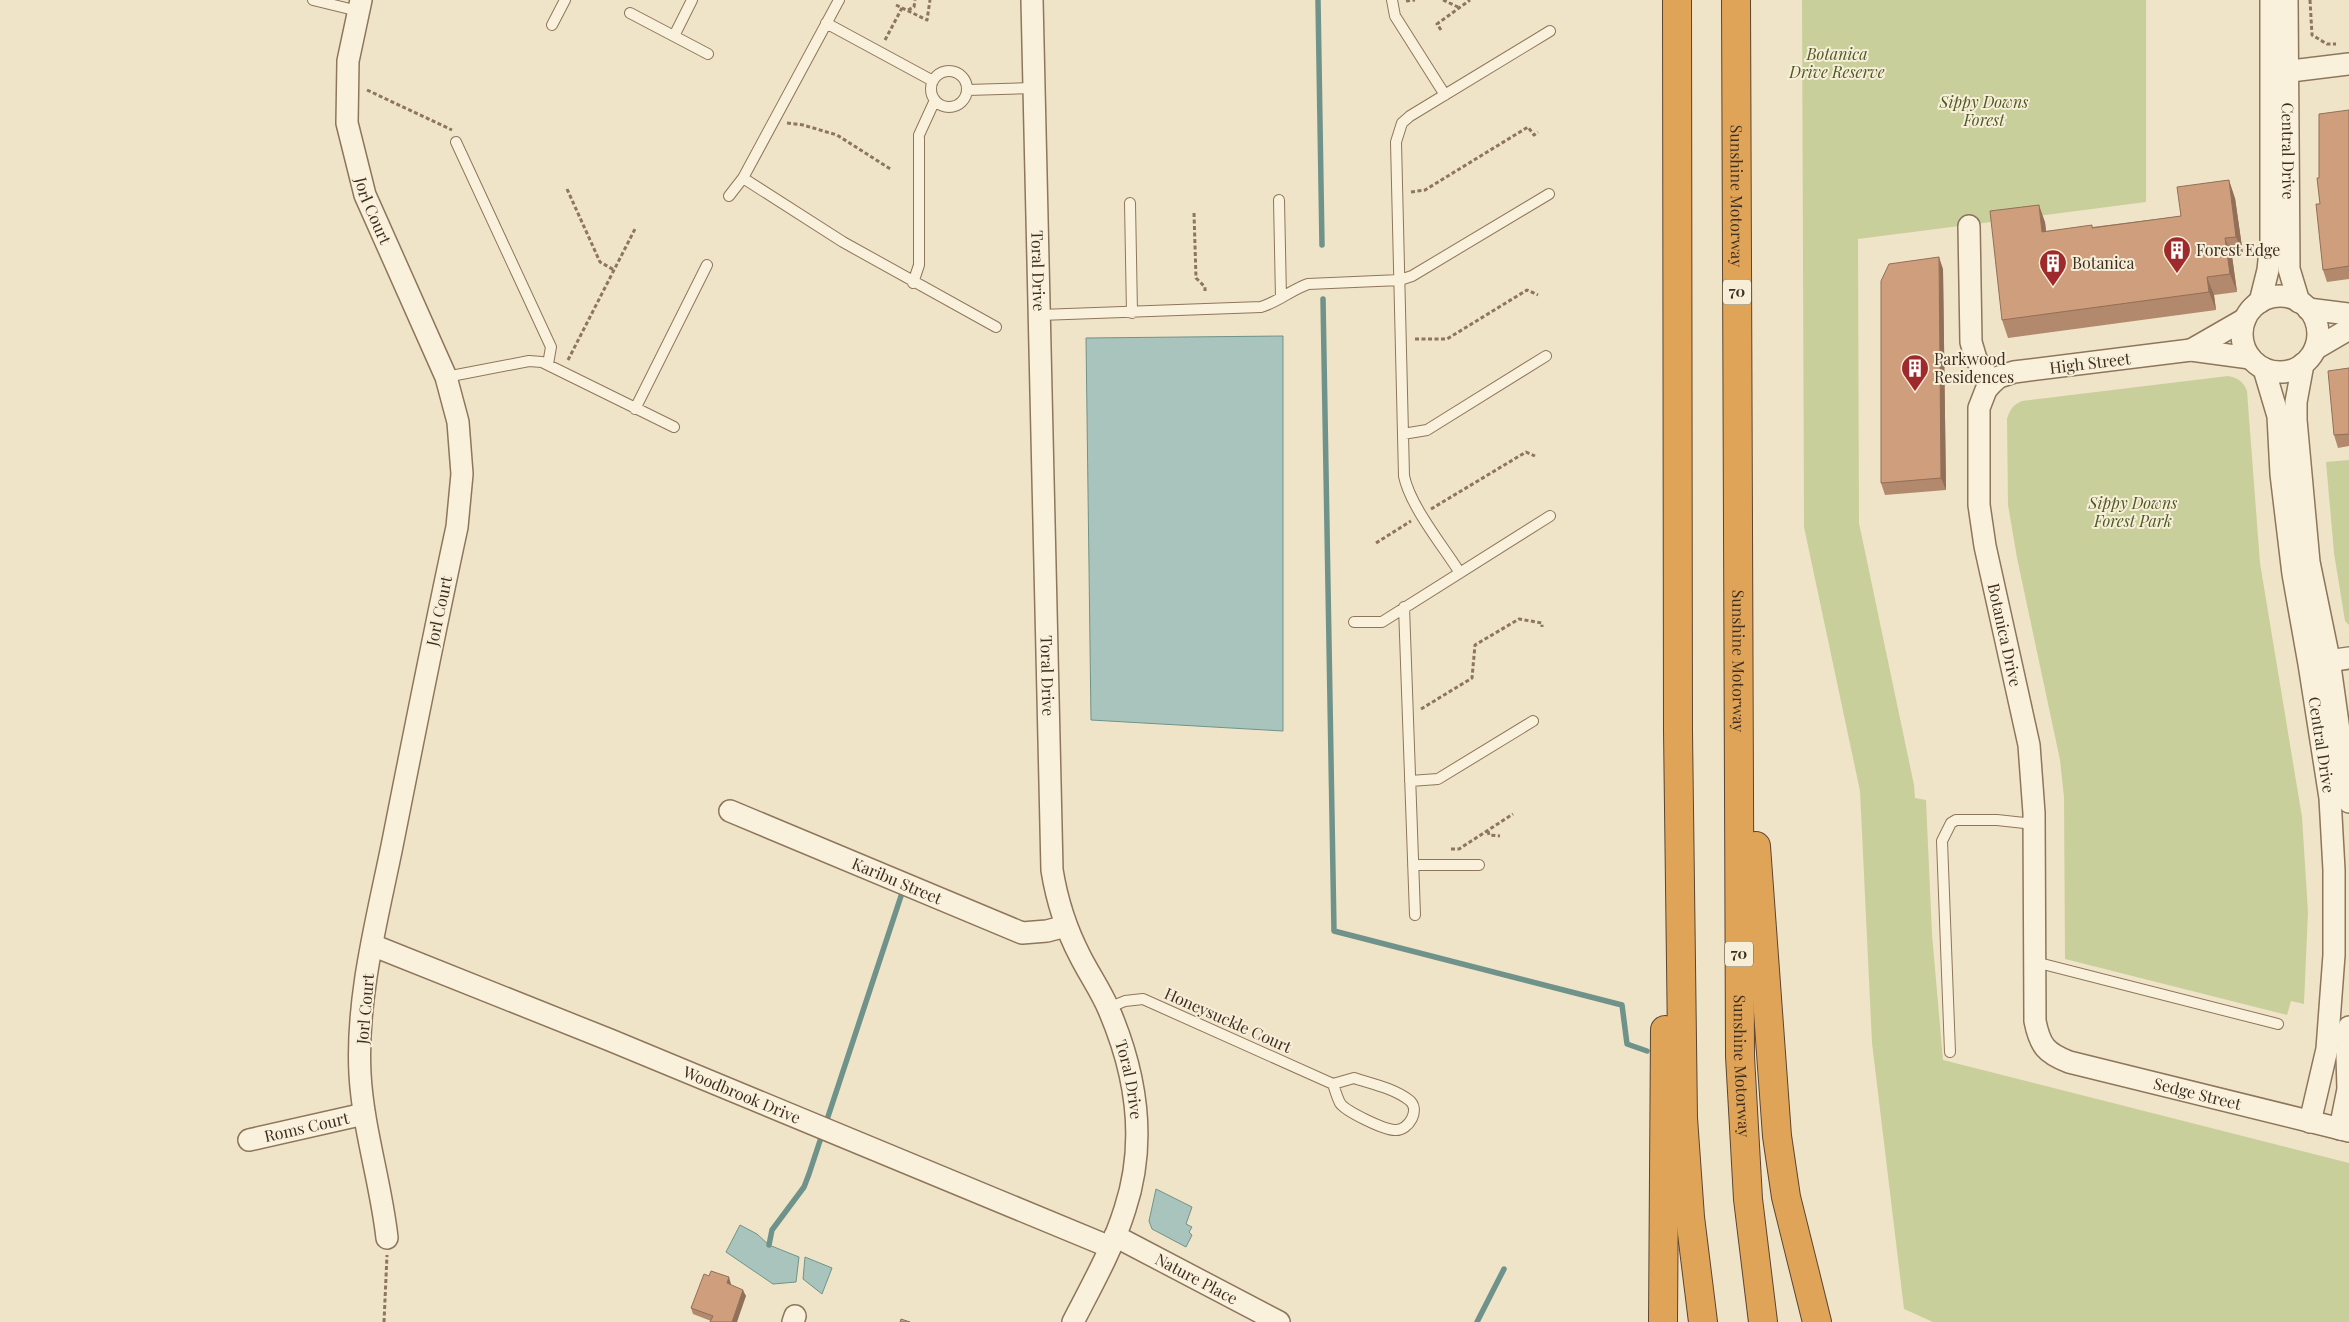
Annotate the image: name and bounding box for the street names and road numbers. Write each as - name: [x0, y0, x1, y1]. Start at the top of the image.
- street label: Central Drive: [2278, 102, 2299, 200]
- street label: Sunshine Motorway: [1726, 125, 1748, 267]
- street label: Jorl Court: [351, 174, 397, 248]
- street label: Toral Drive: [1027, 230, 1050, 312]
- road number: 70: [1723, 280, 1751, 304]
- street label: High Street: [2048, 347, 2132, 378]
- street label: Jorl Court: [421, 574, 456, 649]
- street label: Botanica Drive: [1984, 581, 2027, 689]
- street label: Sunshine Motorway: [1728, 590, 1750, 732]
- street label: Toral Drive: [1037, 635, 1059, 716]
- street label: Central Drive: [2304, 695, 2340, 794]
- street label: Karibu Street: [849, 852, 946, 909]
- road number: 70: [1725, 942, 1753, 966]
- street label: Jorl Court: [351, 972, 378, 1046]
- street label: Honeysuckle Court: [1161, 982, 1295, 1057]
- street label: Sunshine Motorway: [1730, 995, 1756, 1138]
- street label: Toral Drive: [1111, 1037, 1147, 1120]
- street label: Woodbrook Drive: [679, 1060, 804, 1128]
- street label: Sedge Street: [2152, 1072, 2244, 1114]
- street label: Roms Court: [262, 1107, 351, 1146]
- street label: Nature Place: [1152, 1248, 1242, 1309]

